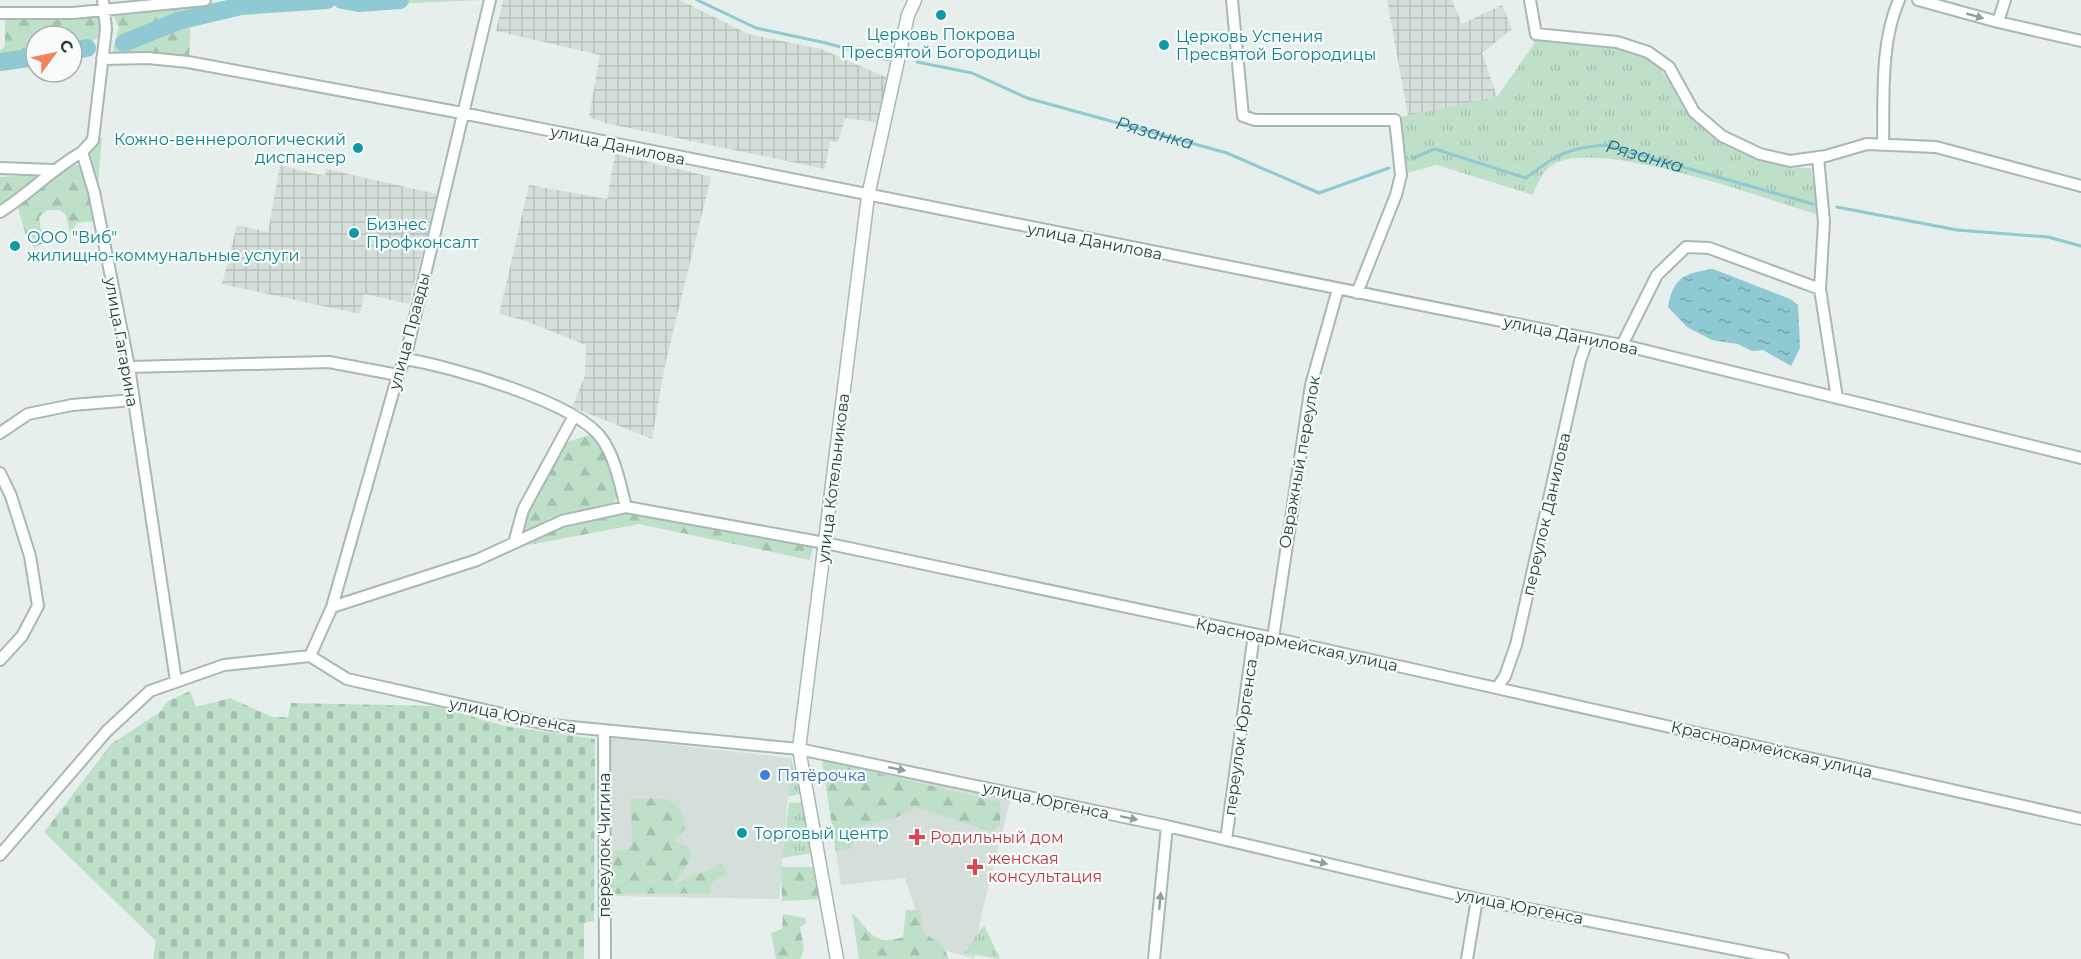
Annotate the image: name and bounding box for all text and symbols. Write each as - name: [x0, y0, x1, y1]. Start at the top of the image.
- marker: Церковь Покрова Пресвятой Богородицы: [934, 8, 948, 22]
- one-way arrow: [1966, 12, 1984, 21]
- north arrow: [24, 24, 84, 84]
- place label: Церковь Покрова Пресвятой Богородицы: [841, 25, 1041, 62]
- place label: Церковь Успения Пресвятой Богородицы: [1176, 27, 1376, 64]
- text: С: [55, 36, 77, 56]
- marker: Церковь Успения Пресвятой Богородицы: [1157, 38, 1171, 52]
- water label: Рязанка: [1113, 112, 1196, 154]
- street label: улица Данилова: [548, 122, 687, 169]
- place label: Кожно-веннерологический диспансер: [114, 130, 346, 167]
- water label: Рязанка: [1603, 135, 1686, 178]
- marker: Кожно-веннерологический диспансер: [351, 141, 365, 155]
- place label: Бизнес Профконсалт: [366, 215, 479, 252]
- street label: улица Данилова: [1025, 219, 1164, 264]
- marker: Бизнес Профконсалт: [347, 226, 361, 240]
- place label: ООО "Виб" жилищно-коммунальные услуги: [27, 228, 300, 265]
- marker: ООО "Виб" жилищно-коммунальные услуги: [8, 239, 22, 253]
- street label: улица Правды: [384, 271, 434, 393]
- street label: улица Гагарина: [101, 275, 142, 408]
- street label: улица Данилова: [1501, 312, 1640, 359]
- street label: Овражный переулок: [1275, 374, 1324, 550]
- street label: улица Котельникова: [814, 392, 853, 565]
- street label: переулок Данилова: [1518, 431, 1575, 598]
- street label: Красноармейская улица: [1194, 614, 1400, 675]
- street label: переулок Юргенса: [1220, 657, 1261, 817]
- street label: улица Юргенса: [447, 694, 578, 737]
- street label: Красноармейская улица: [1669, 717, 1875, 782]
- one-way arrow: [888, 765, 907, 774]
- place label: Пятёрочка: [777, 766, 866, 785]
- marker: Пятёрочка: [758, 768, 772, 782]
- street label: переулок Чигина: [595, 773, 614, 917]
- street label: улица Юргенса: [980, 778, 1111, 823]
- one-way arrow: [1120, 813, 1138, 823]
- place label: Торговый центр: [754, 824, 889, 843]
- marker: Торговый центр: [735, 826, 749, 840]
- marker: Родильный дом: [908, 828, 926, 846]
- place label: Родильный дом: [930, 828, 1064, 847]
- place label: женская консультация: [988, 849, 1102, 886]
- one-way arrow: [1310, 857, 1328, 867]
- marker: женская консультация: [966, 858, 984, 876]
- street label: улица Юргенса: [1454, 885, 1585, 928]
- one-way arrow: [1155, 891, 1165, 910]

